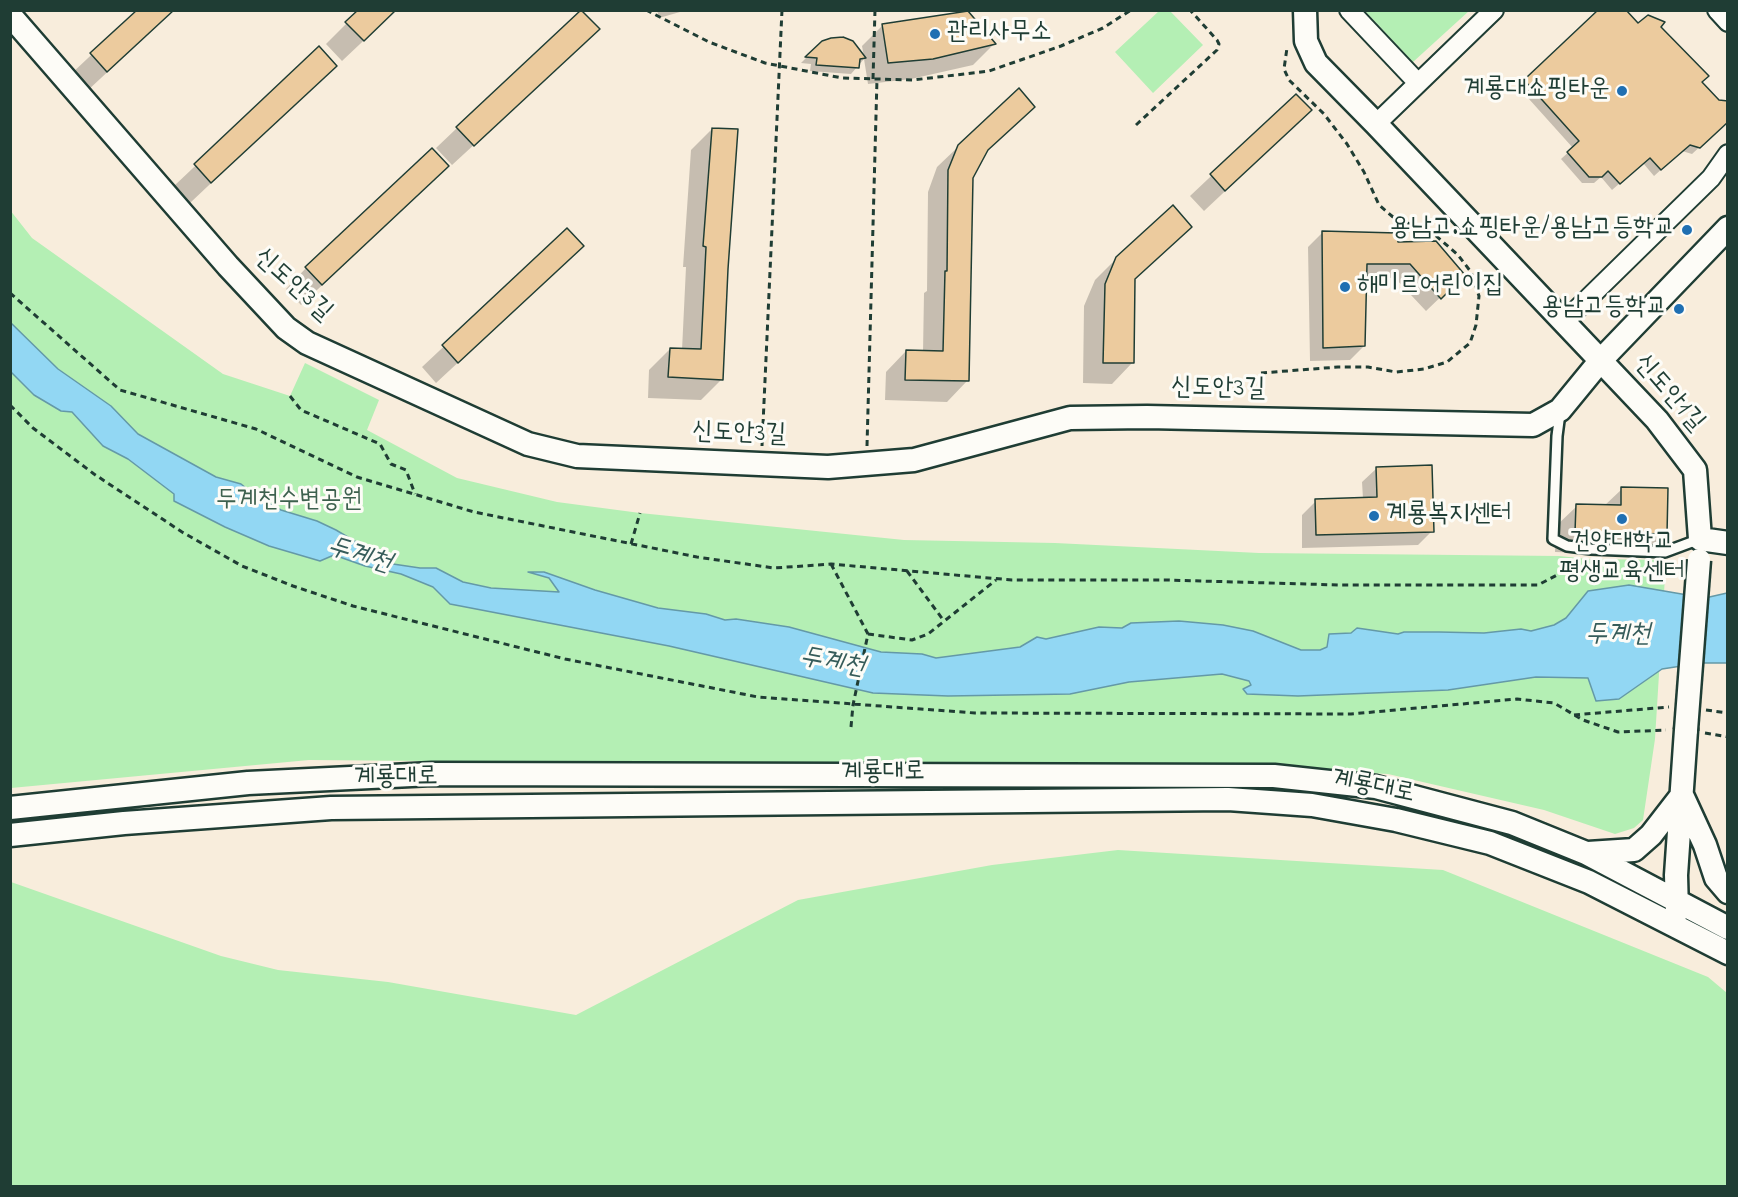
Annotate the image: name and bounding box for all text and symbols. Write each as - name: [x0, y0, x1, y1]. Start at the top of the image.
- place label: 관리사무소: [947, 18, 1052, 50]
- marker: 관리사무소: [928, 27, 942, 41]
- place label: 계룡대쇼핑타운: [1464, 75, 1610, 107]
- marker: 계룡대쇼핑타운: [1615, 84, 1629, 98]
- place label: 용남고.쇼핑타운/용남고등학교: [1390, 214, 1675, 246]
- marker: 용남고.쇼핑타운/용남고등학교: [1680, 223, 1694, 237]
- street label: 신도안3길: [246, 243, 338, 329]
- place label: 해미르어린이집: [1357, 271, 1503, 303]
- marker: 해미르어린이집: [1338, 280, 1352, 294]
- place label: 용남고등학교: [1541, 293, 1667, 325]
- marker: 용남고등학교: [1672, 302, 1686, 316]
- street label: 신도안1길: [1626, 349, 1710, 439]
- street label: 신도안3길: [1171, 374, 1265, 406]
- street label: 신도안3길: [691, 418, 787, 452]
- park label: 두계천수변공원: [216, 486, 362, 518]
- place label: 계룡복지센터: [1386, 500, 1512, 532]
- marker: 계룡복지센터: [1367, 509, 1381, 523]
- marker: 건양대학교 평생교육센터: [1615, 512, 1629, 526]
- place label: 건양대학교 평생교육센터: [1559, 528, 1685, 590]
- water label: 두계천: [323, 532, 395, 582]
- water label: 두계천: [1585, 621, 1651, 653]
- water label: 두계천: [797, 642, 867, 686]
- street label: 계룡대로: [841, 758, 925, 790]
- street label: 계룡대로: [354, 763, 438, 795]
- street label: 계룡대로: [1329, 765, 1417, 811]

